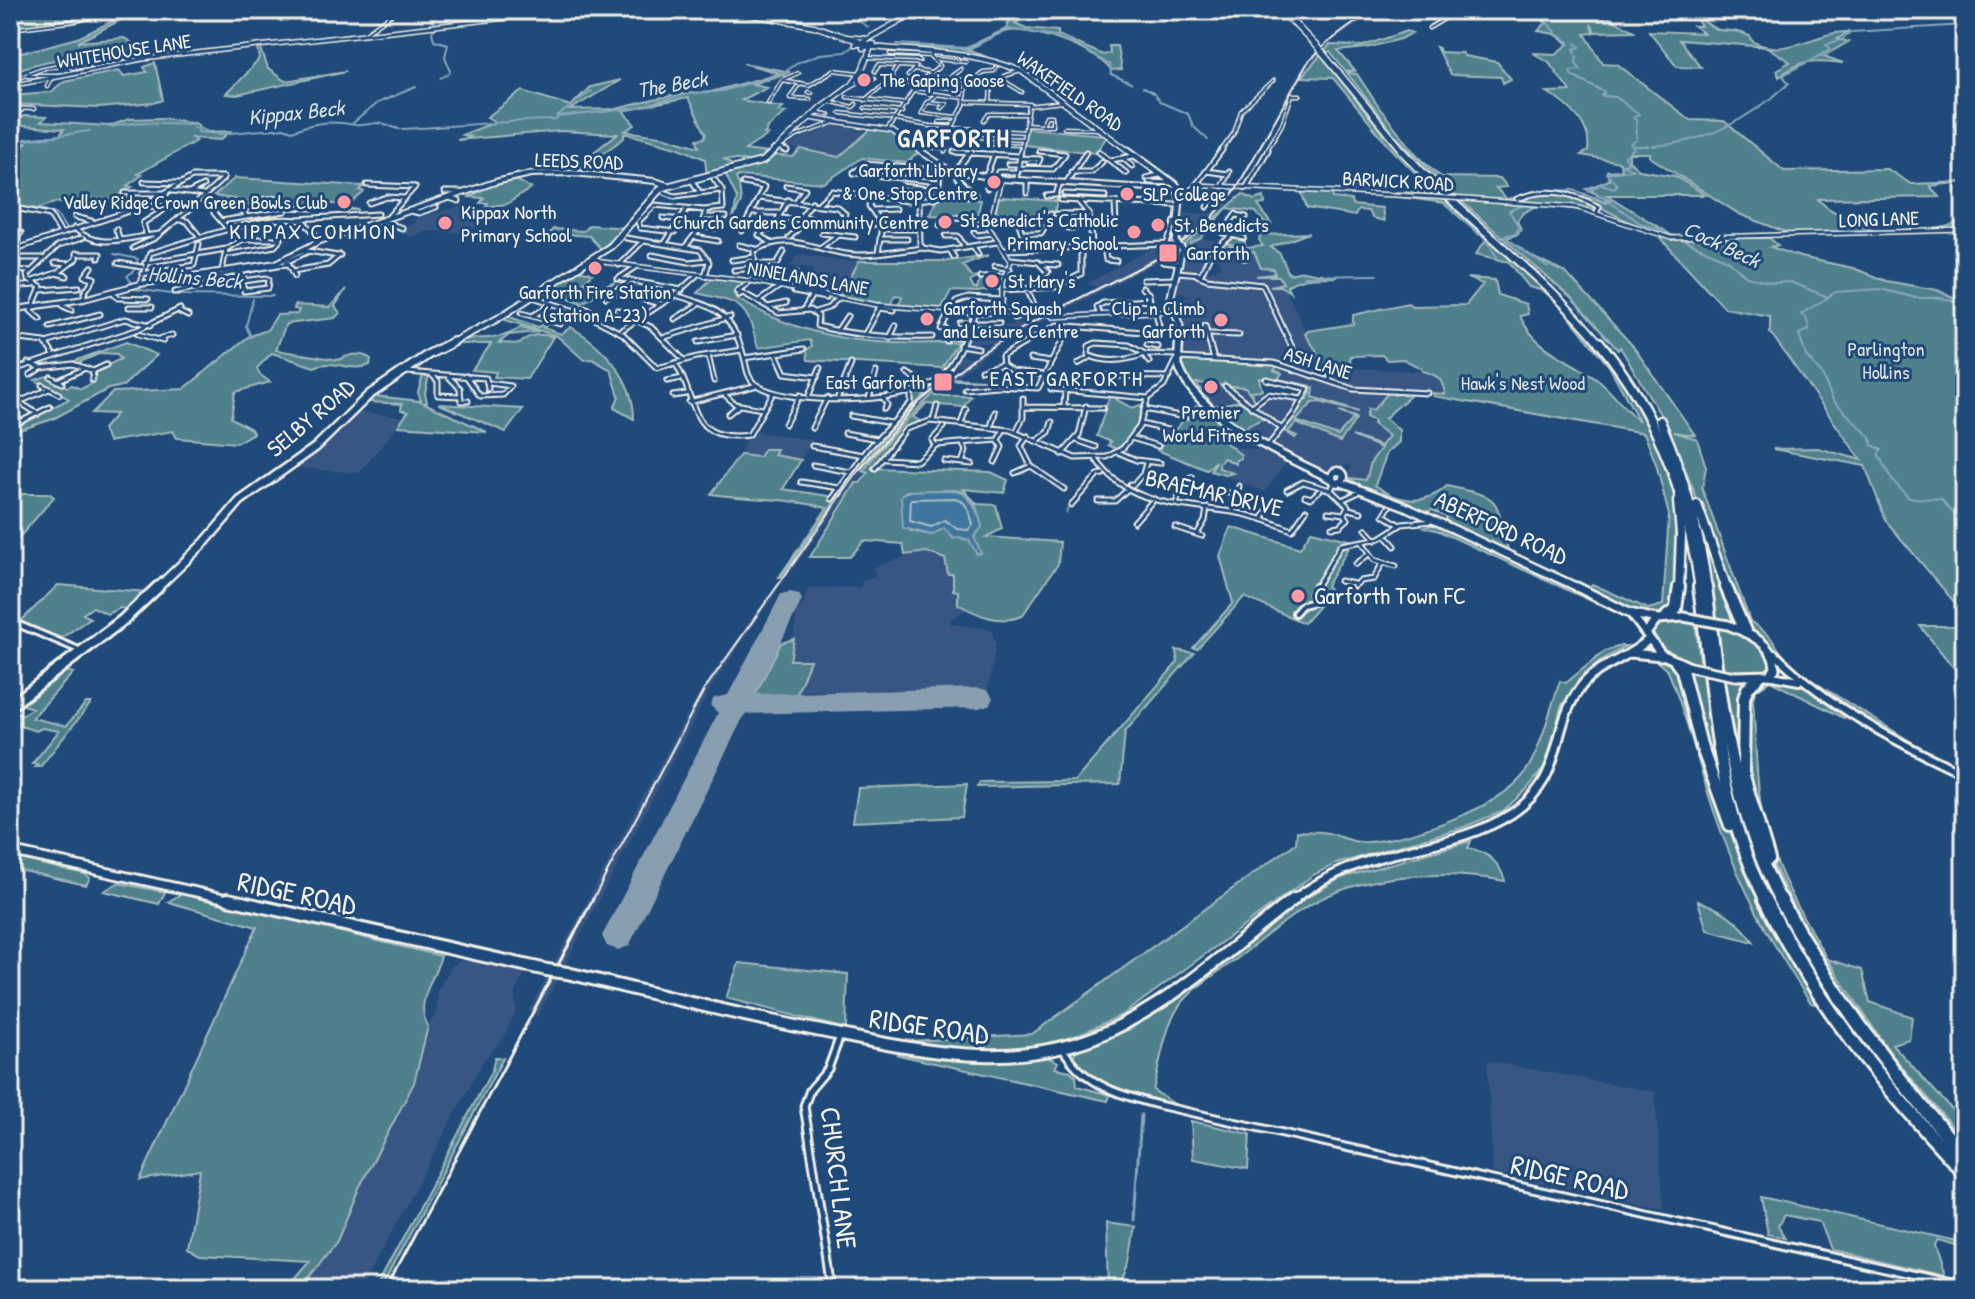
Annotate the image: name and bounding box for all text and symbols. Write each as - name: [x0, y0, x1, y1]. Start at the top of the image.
- street label: WHITEHOUSE LANE: [55, 27, 193, 74]
- street label: WAKEFIELD ROAD: [1012, 44, 1129, 137]
- water label: The Beck: [634, 63, 711, 105]
- place label: The Gaping Goose: [880, 66, 1005, 93]
- marker: The Gaping Goose: [855, 71, 873, 89]
- water label: Kippax Beck: [247, 92, 347, 132]
- district label: GARFORTH: [897, 120, 1011, 155]
- street label: LEEDS ROAD: [535, 145, 624, 176]
- place label: Garforth Library & One Stop Centre: [842, 156, 978, 206]
- street label: BARWICK ROAD: [1342, 164, 1455, 197]
- marker: Garforth Library & One Stop Centre: [985, 173, 1003, 191]
- place label: SLP College: [1143, 180, 1226, 207]
- marker: SLP College: [1118, 185, 1136, 203]
- place label: Valley Ridge Crown Green Bowls Club: [62, 188, 328, 215]
- marker: Valley Ridge Crown Green Bowls Club: [335, 193, 353, 211]
- place label: Kippax North Primary School: [461, 198, 572, 248]
- street label: LONG LANE: [1838, 204, 1920, 233]
- place label: St Benedict's Catholic Primary School: [960, 206, 1119, 256]
- place label: Church Gardens Community Centre: [673, 208, 929, 235]
- place label: St. Benedicts: [1174, 211, 1269, 238]
- marker: Church Gardens Community Centre: [936, 213, 954, 231]
- water label: Cock Beck: [1679, 213, 1767, 276]
- marker: Kippax North Primary School: [436, 214, 454, 232]
- district label: KIPPAX COMMON: [229, 216, 397, 246]
- marker: St. Benedicts: [1149, 216, 1167, 234]
- marker: St Benedict's Catholic Primary School: [1125, 223, 1143, 241]
- place label: Garforth: [1186, 239, 1249, 266]
- marker: Garforth: [1157, 242, 1179, 264]
- street label: NINELANDS LANE: [745, 254, 871, 301]
- water label: Hollins Beck: [147, 258, 245, 296]
- marker: Garforth Fire Station (station A-23): [586, 259, 604, 277]
- place label: St Mary's: [1008, 267, 1076, 294]
- marker: St Mary's: [983, 272, 1001, 290]
- place label: Garforth Fire Station (station A-23): [519, 278, 671, 328]
- place label: Garforth Squash and Leisure Centre: [943, 294, 1079, 344]
- place label: Clip 'n Climb Garforth: [1112, 294, 1205, 344]
- marker: Garforth Squash and Leisure Centre: [918, 310, 936, 328]
- marker: Clip 'n Climb Garforth: [1212, 311, 1230, 329]
- park label: Parlington Hollins: [1848, 335, 1924, 385]
- street label: ASH LANE: [1281, 339, 1356, 386]
- district label: EAST GARFORTH: [990, 363, 1144, 393]
- place label: East Garforth: [826, 368, 925, 395]
- park label: Hawk's Nest Wood: [1461, 369, 1585, 396]
- street label: SELBY ROAD: [259, 370, 362, 464]
- marker: East Garforth: [932, 371, 954, 393]
- marker: Premier World Fitness: [1202, 378, 1220, 396]
- place label: Premier World Fitness: [1162, 398, 1260, 448]
- street label: BRAEMAR DRIVE: [1143, 461, 1286, 523]
- street label: ABERFORD ROAD: [1430, 482, 1573, 572]
- place label: Garforth Town FC: [1314, 579, 1466, 611]
- marker: Garforth Town FC: [1289, 587, 1307, 605]
- street label: RIDGE ROAD: [234, 862, 360, 924]
- street label: RIDGE ROAD: [867, 999, 992, 1053]
- street label: CHURCH LANE: [811, 1105, 867, 1251]
- street label: RIDGE ROAD: [1507, 1145, 1633, 1209]

